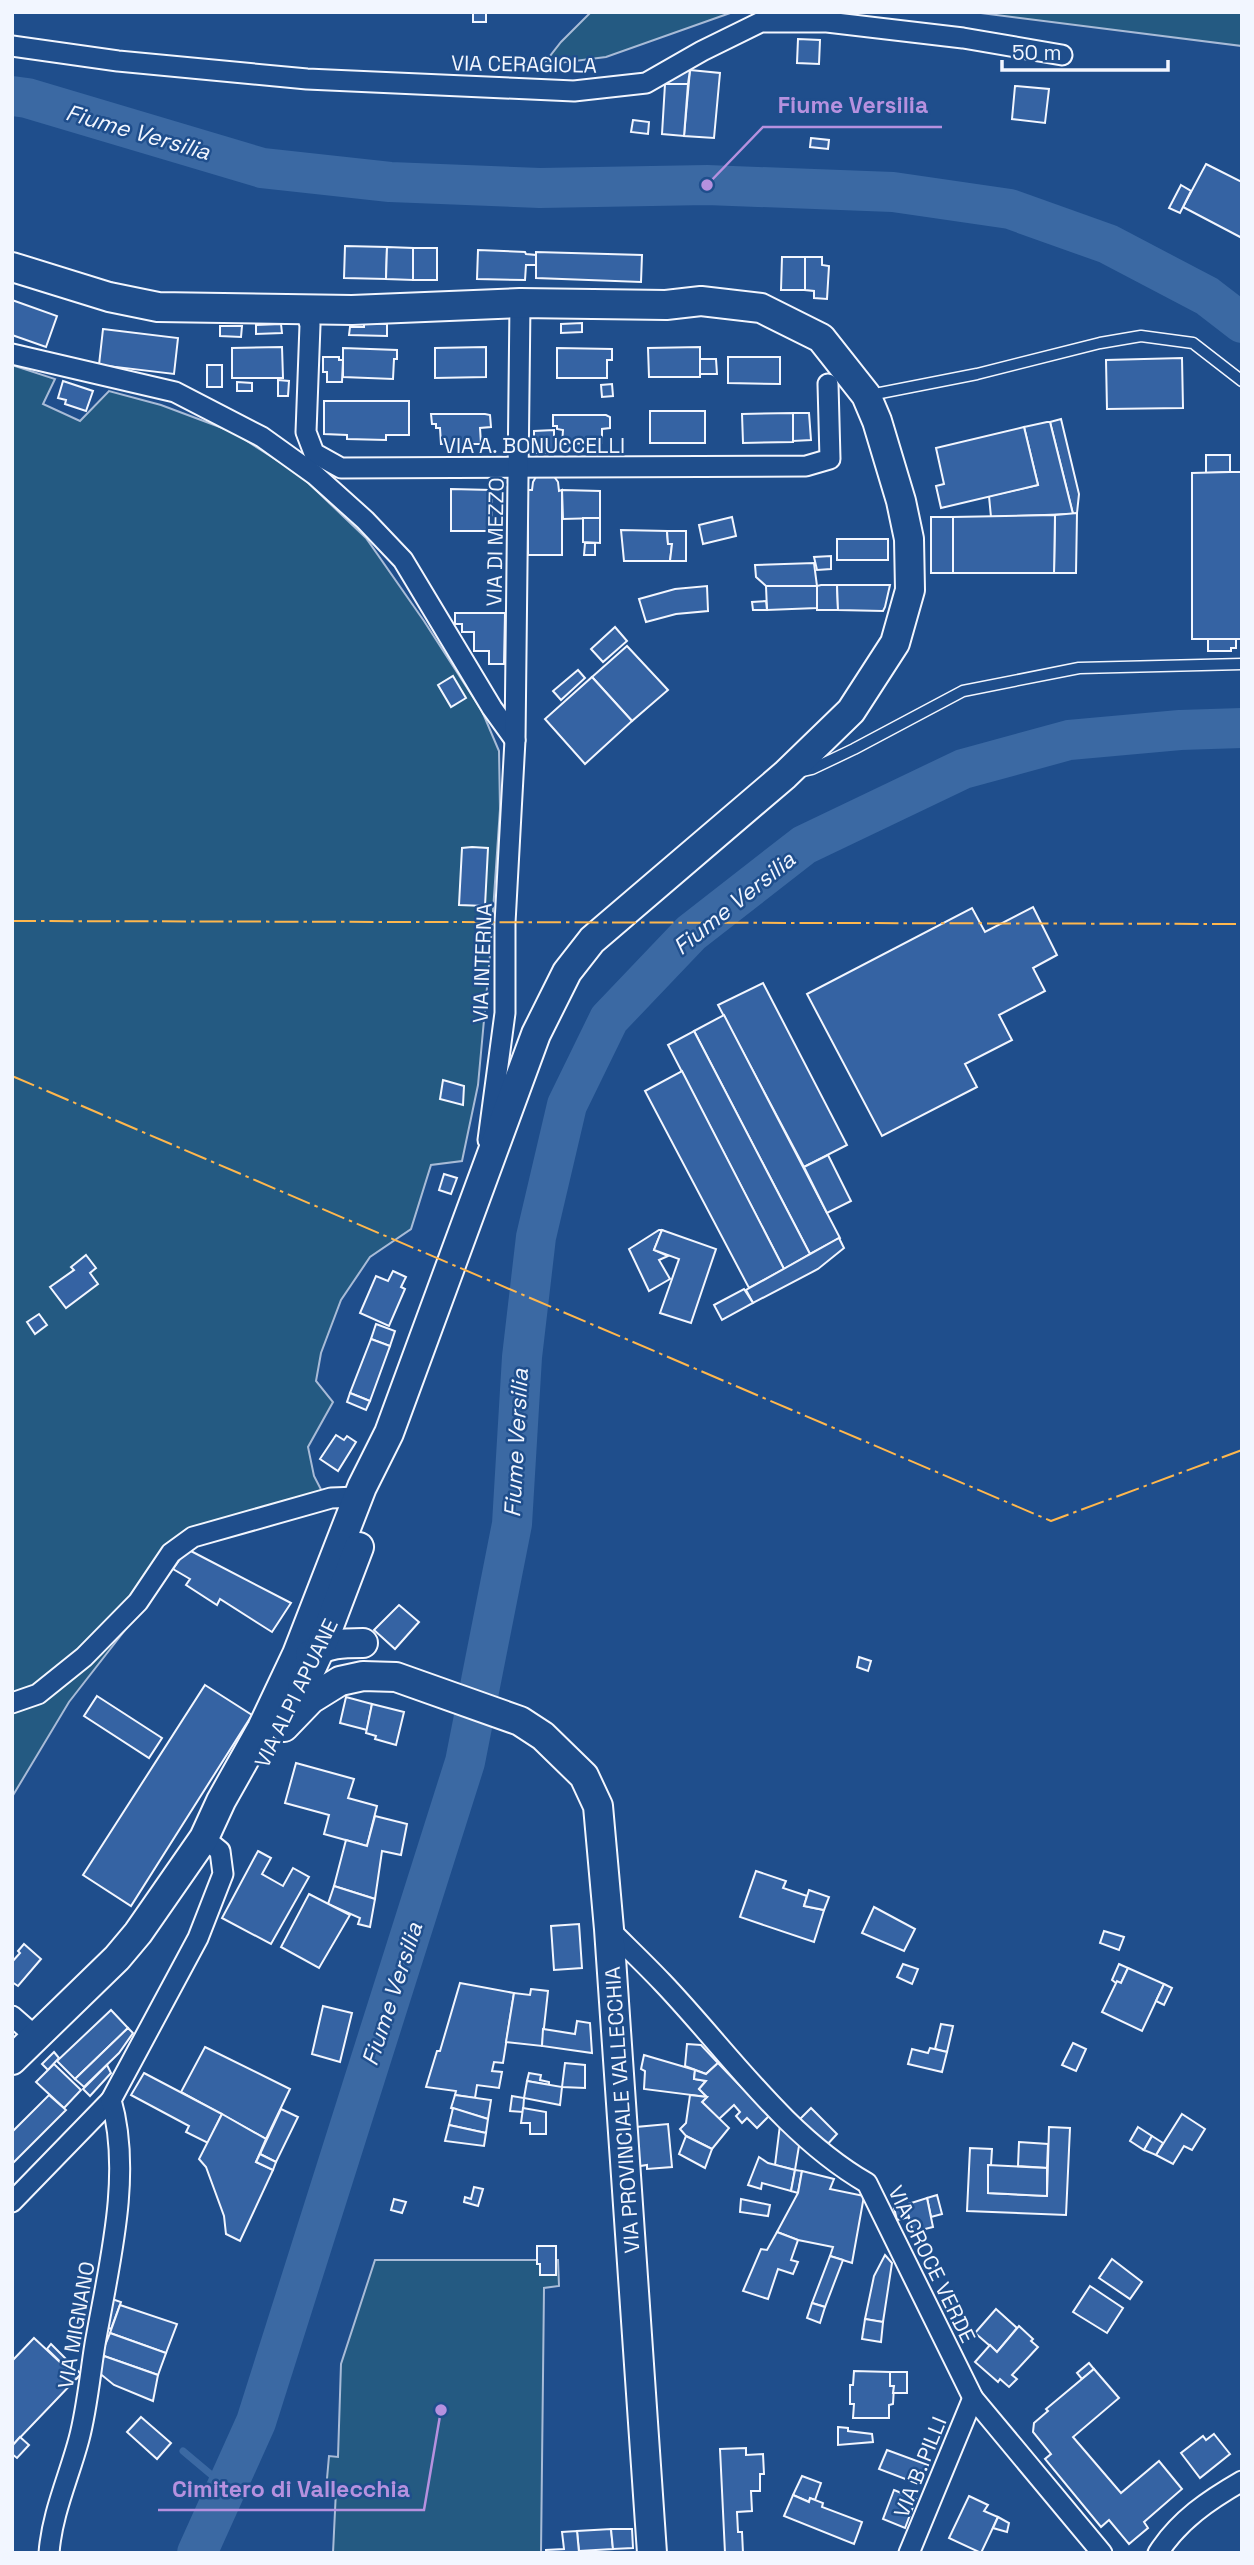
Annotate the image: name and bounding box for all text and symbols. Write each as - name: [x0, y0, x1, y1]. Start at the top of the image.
- scale bar: [1002, 28, 1168, 72]
- text: 50 m: [1012, 39, 1062, 66]
- street label: VIA CERAGIOLA: [451, 49, 597, 79]
- callout: Fiume Versilia: [763, 83, 942, 127]
- text: Fiume Versilia: [778, 90, 928, 120]
- water label: Fiume Versilia: [62, 97, 214, 167]
- street label: VIA A. BONUCCELLI: [443, 432, 625, 459]
- street label: VIA DI MEZZO: [480, 477, 510, 607]
- water label: Fiume Versilia: [667, 844, 802, 961]
- street label: VIA INTERNA: [466, 902, 498, 1024]
- water label: Fiume Versilia: [497, 1367, 535, 1518]
- street label: VIA ALPI APUANE: [248, 1614, 344, 1772]
- water label: Fiume Versilia: [355, 1918, 429, 2069]
- street label: VIA PROVINCIALE VALLECCHIA: [599, 1966, 645, 2254]
- street label: VIA CROCE VERDE: [882, 2181, 982, 2347]
- street label: VIA MIGNANO: [52, 2259, 100, 2391]
- street label: VIA B. PILLI: [888, 2413, 952, 2521]
- callout: Cimitero di Vallecchia: [158, 2466, 424, 2510]
- text: Cimitero di Vallecchia: [172, 2474, 410, 2504]

